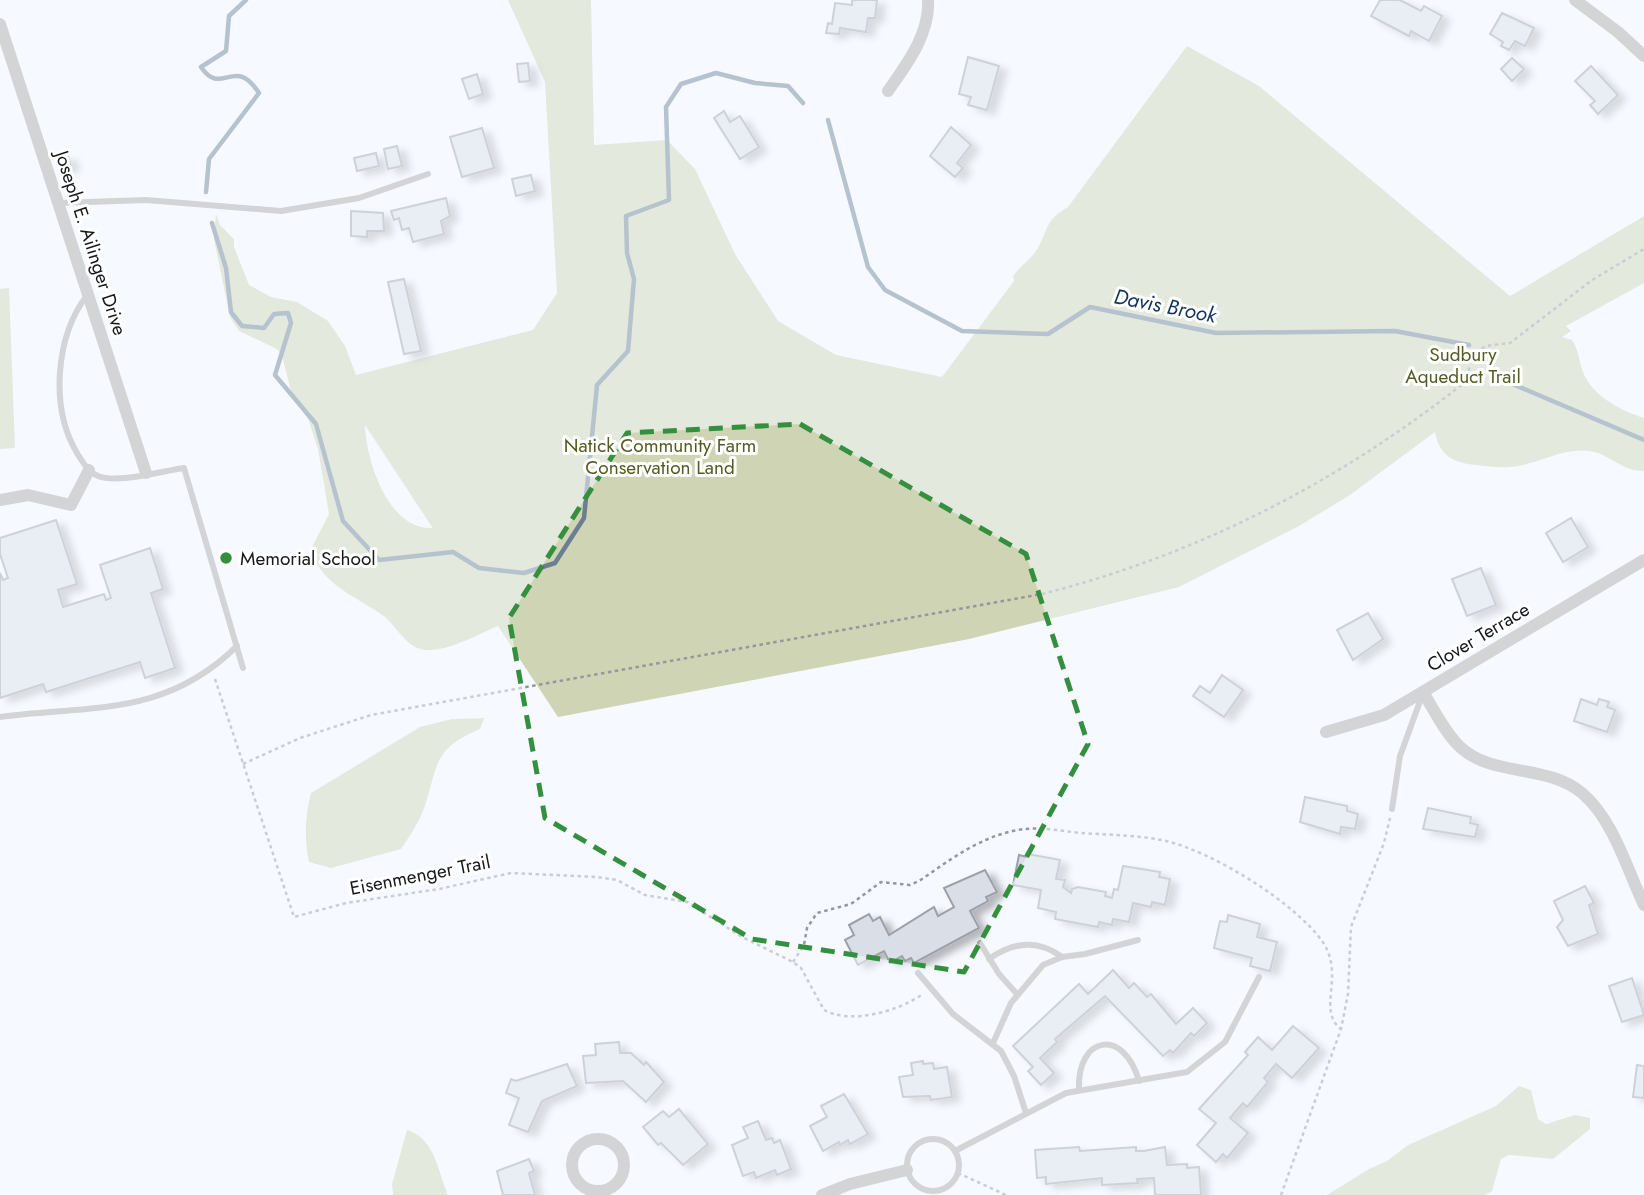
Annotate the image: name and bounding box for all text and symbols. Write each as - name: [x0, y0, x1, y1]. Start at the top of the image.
- street label: Joseph E. Ailinger Drive: [47, 144, 134, 339]
- water label: Davis Brook: [1111, 281, 1220, 331]
- park label: Sudbury Aqueduct Trail: [1405, 341, 1521, 390]
- park label: Natick Community Farm Conservation Land: [564, 432, 756, 481]
- place label: Memorial School: [240, 545, 376, 572]
- marker: Memorial School: [218, 550, 234, 566]
- street label: Clover Terrace: [1422, 596, 1535, 678]
- street label: Eisenmenger Trail: [347, 848, 493, 902]

